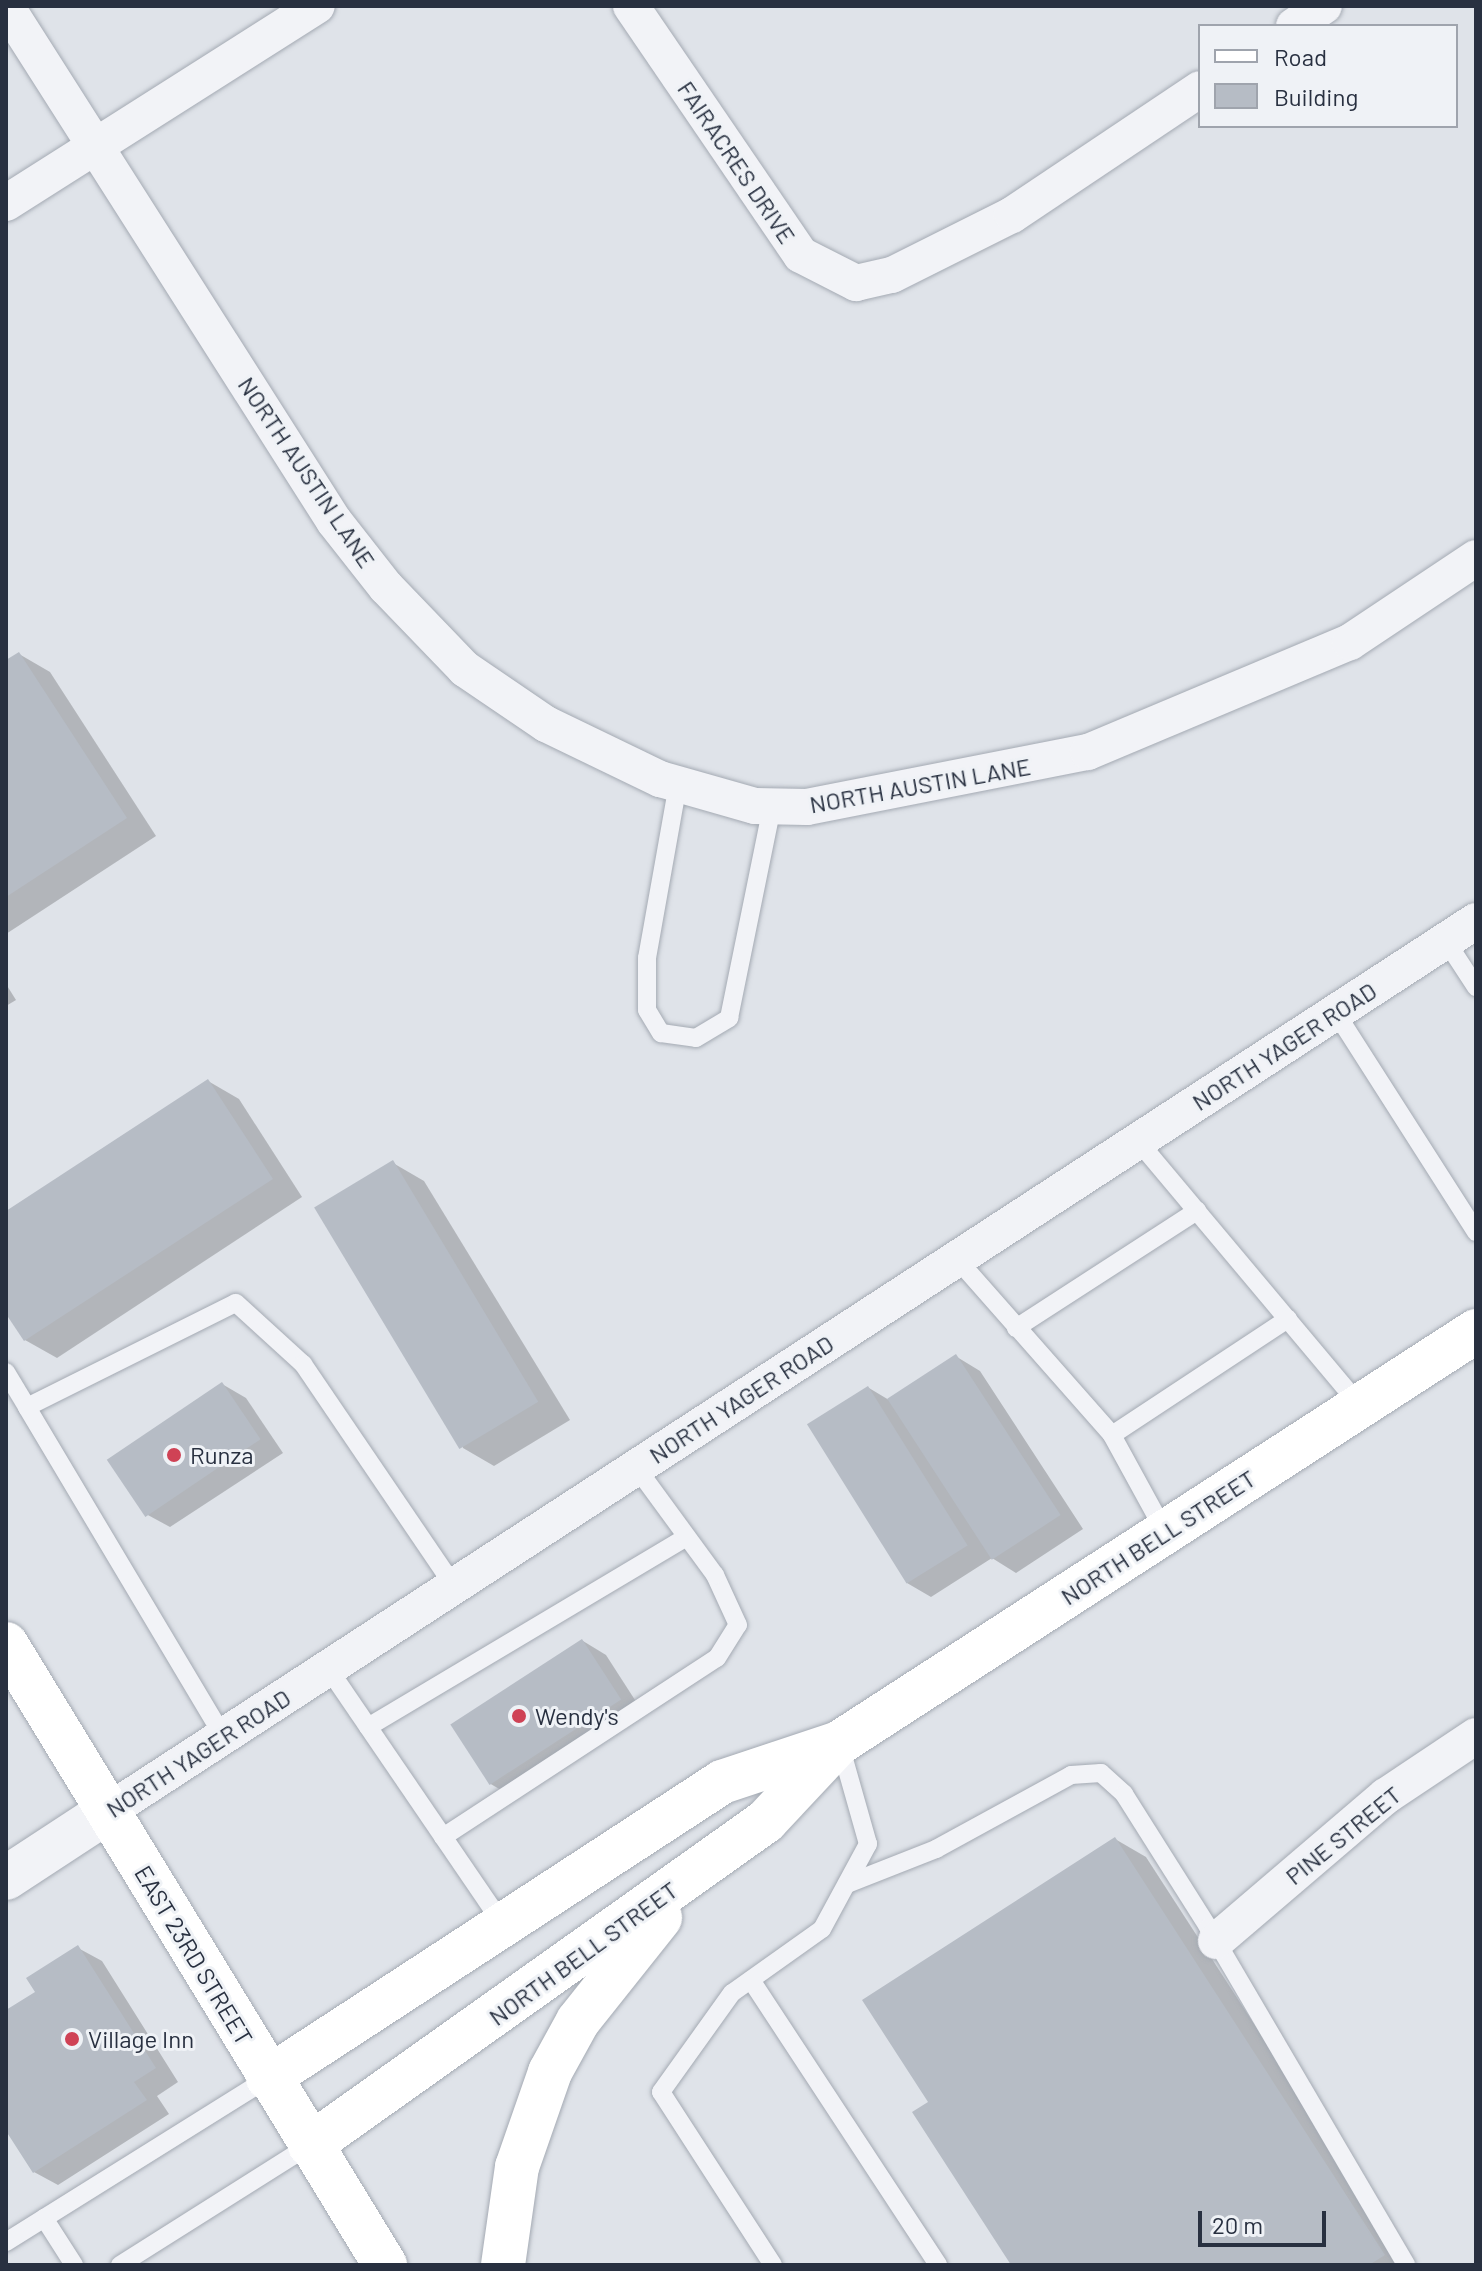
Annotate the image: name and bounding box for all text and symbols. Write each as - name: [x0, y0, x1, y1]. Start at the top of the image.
- legend: [1198, 24, 1458, 128]
- text: Road: [1274, 42, 1327, 71]
- street label: FAIRACRES DRIVE: [672, 75, 802, 249]
- text: Building: [1274, 82, 1358, 111]
- street label: NORTH AUSTIN LANE: [232, 371, 382, 573]
- street label: NORTH AUSTIN LANE: [807, 751, 1033, 819]
- street label: NORTH YAGER ROAD: [1187, 976, 1381, 1116]
- street label: NORTH YAGER ROAD: [644, 1329, 838, 1469]
- place label: Runza: [190, 1441, 253, 1469]
- marker: Runza: [165, 1446, 183, 1464]
- street label: NORTH BELL STREET: [1055, 1463, 1261, 1611]
- street label: NORTH YAGER ROAD: [101, 1683, 295, 1823]
- place label: Wendy's: [535, 1702, 619, 1730]
- marker: Wendy's: [510, 1707, 528, 1725]
- street label: PINE STREET: [1279, 1780, 1407, 1890]
- street label: EAST 23RD STREET: [129, 1860, 259, 2050]
- street label: NORTH BELL STREET: [483, 1875, 683, 2031]
- place label: Village Inn: [88, 2025, 194, 2053]
- marker: Village Inn: [63, 2030, 81, 2048]
- scale bar: [1202, 2195, 1330, 2245]
- text: 20 m: [1212, 2210, 1263, 2239]

